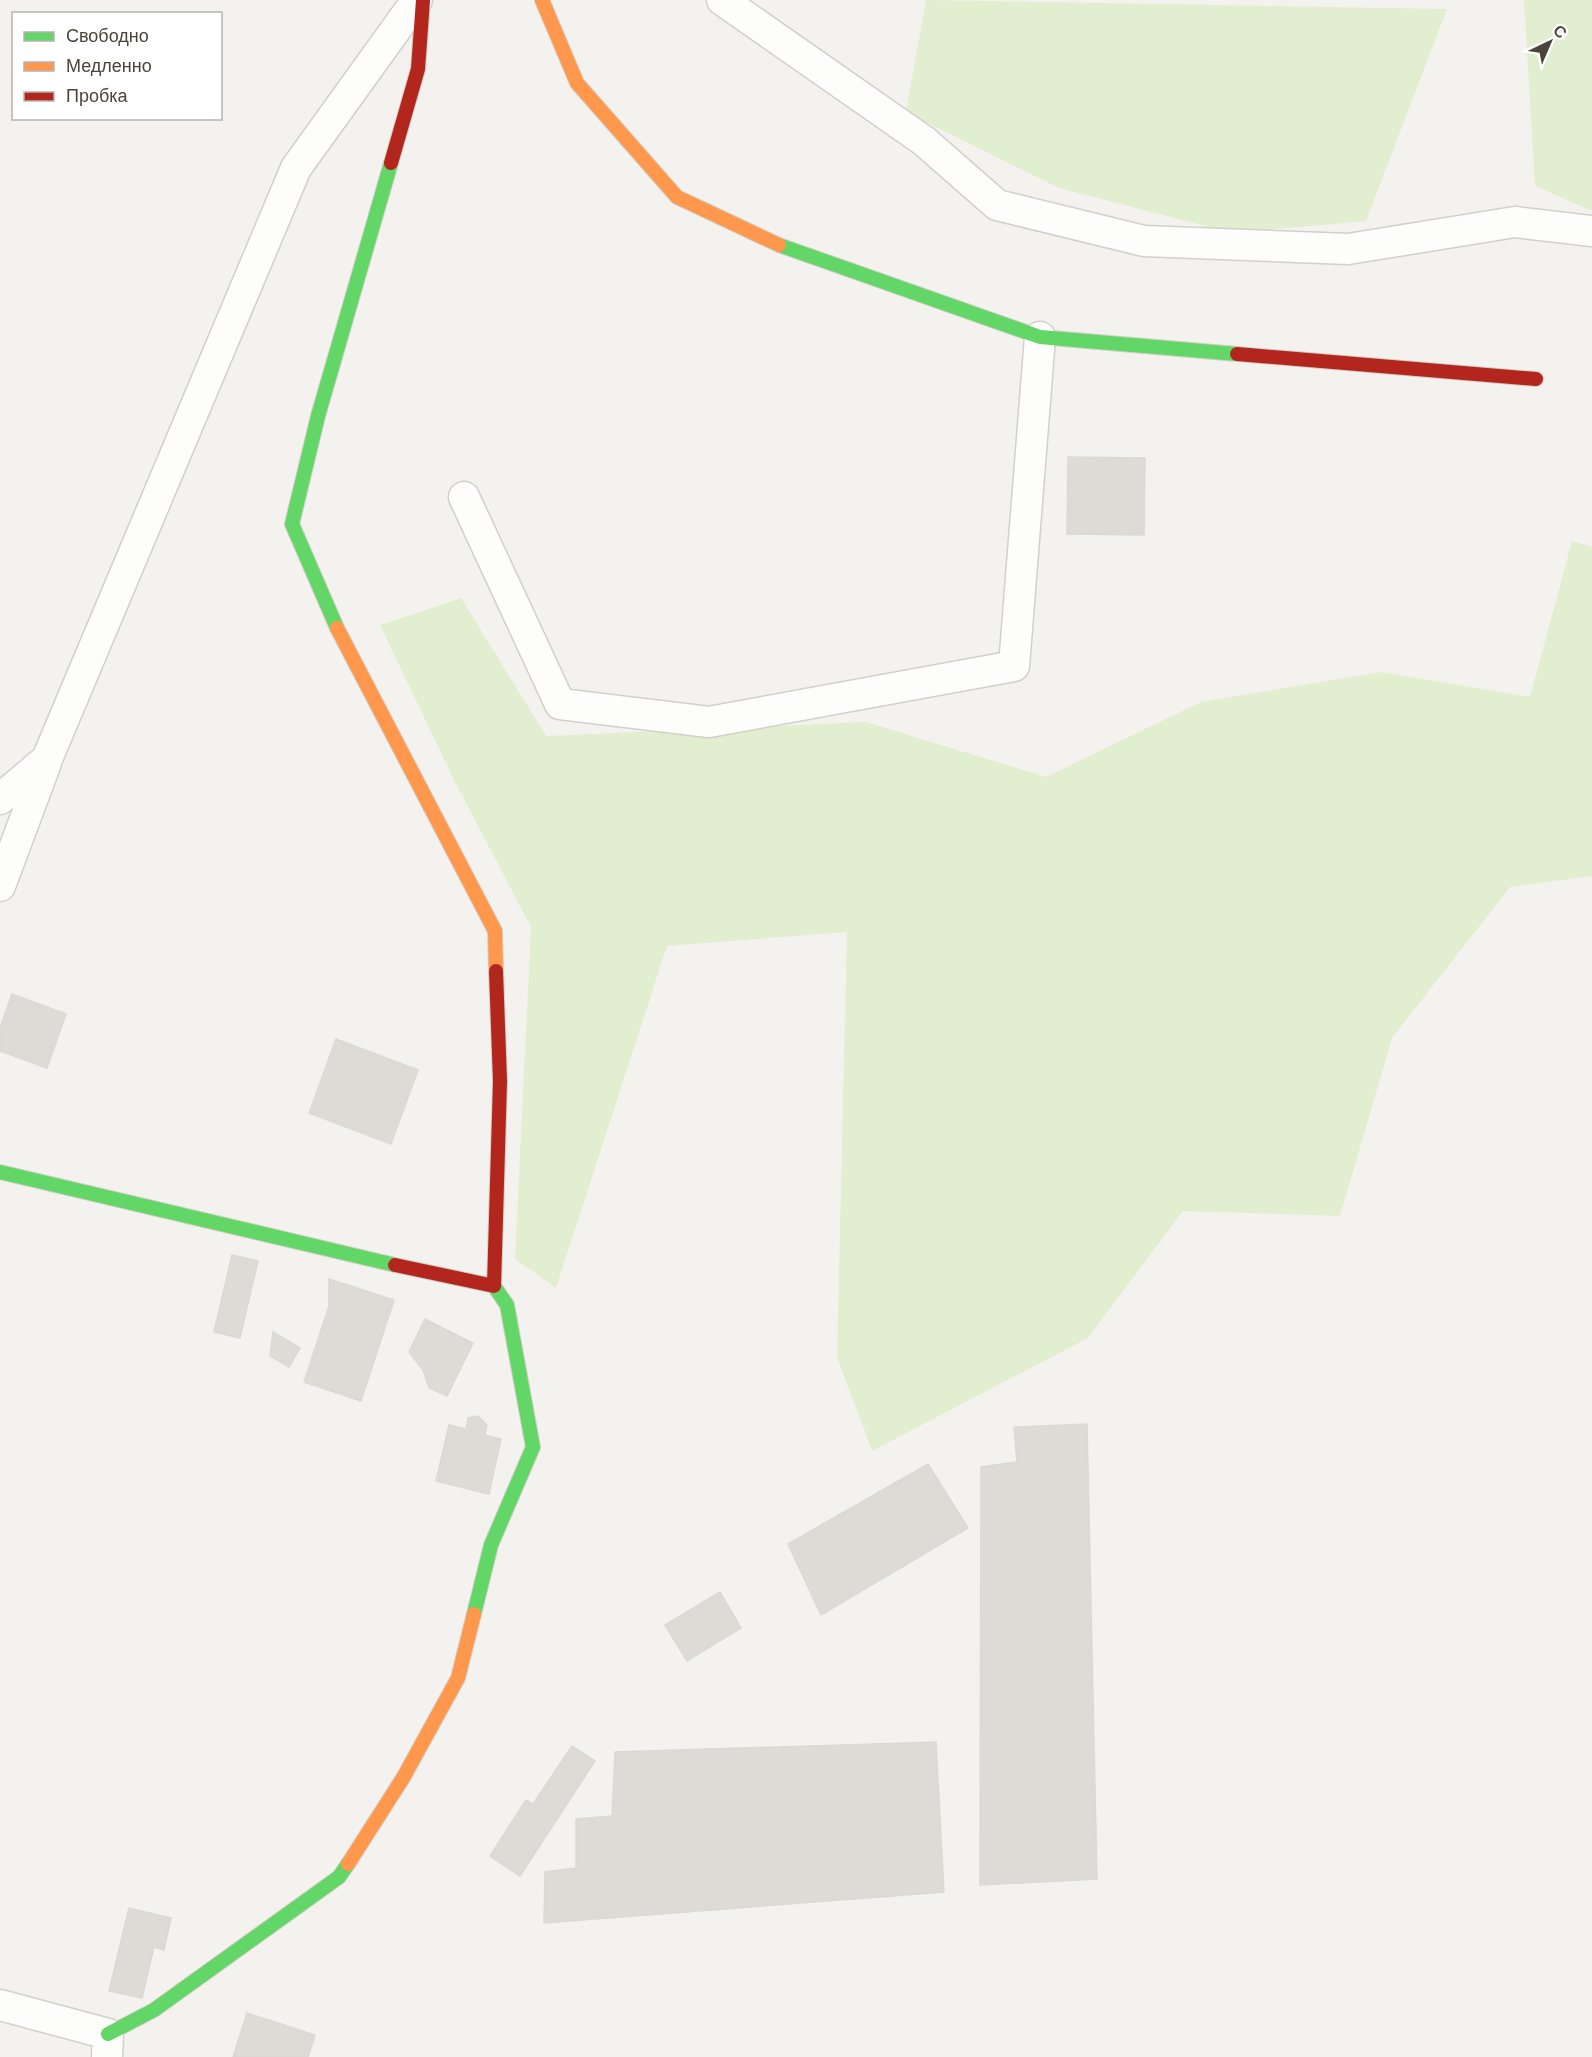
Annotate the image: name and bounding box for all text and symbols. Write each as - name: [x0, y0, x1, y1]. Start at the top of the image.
- legend: [12, 12, 222, 120]
- north arrow: [1520, 12, 1580, 72]
- text: С: [1549, 20, 1572, 43]
- text: Свободно: [66, 24, 149, 48]
- text: Медленно: [66, 54, 152, 78]
- text: Пробка: [66, 84, 129, 108]

